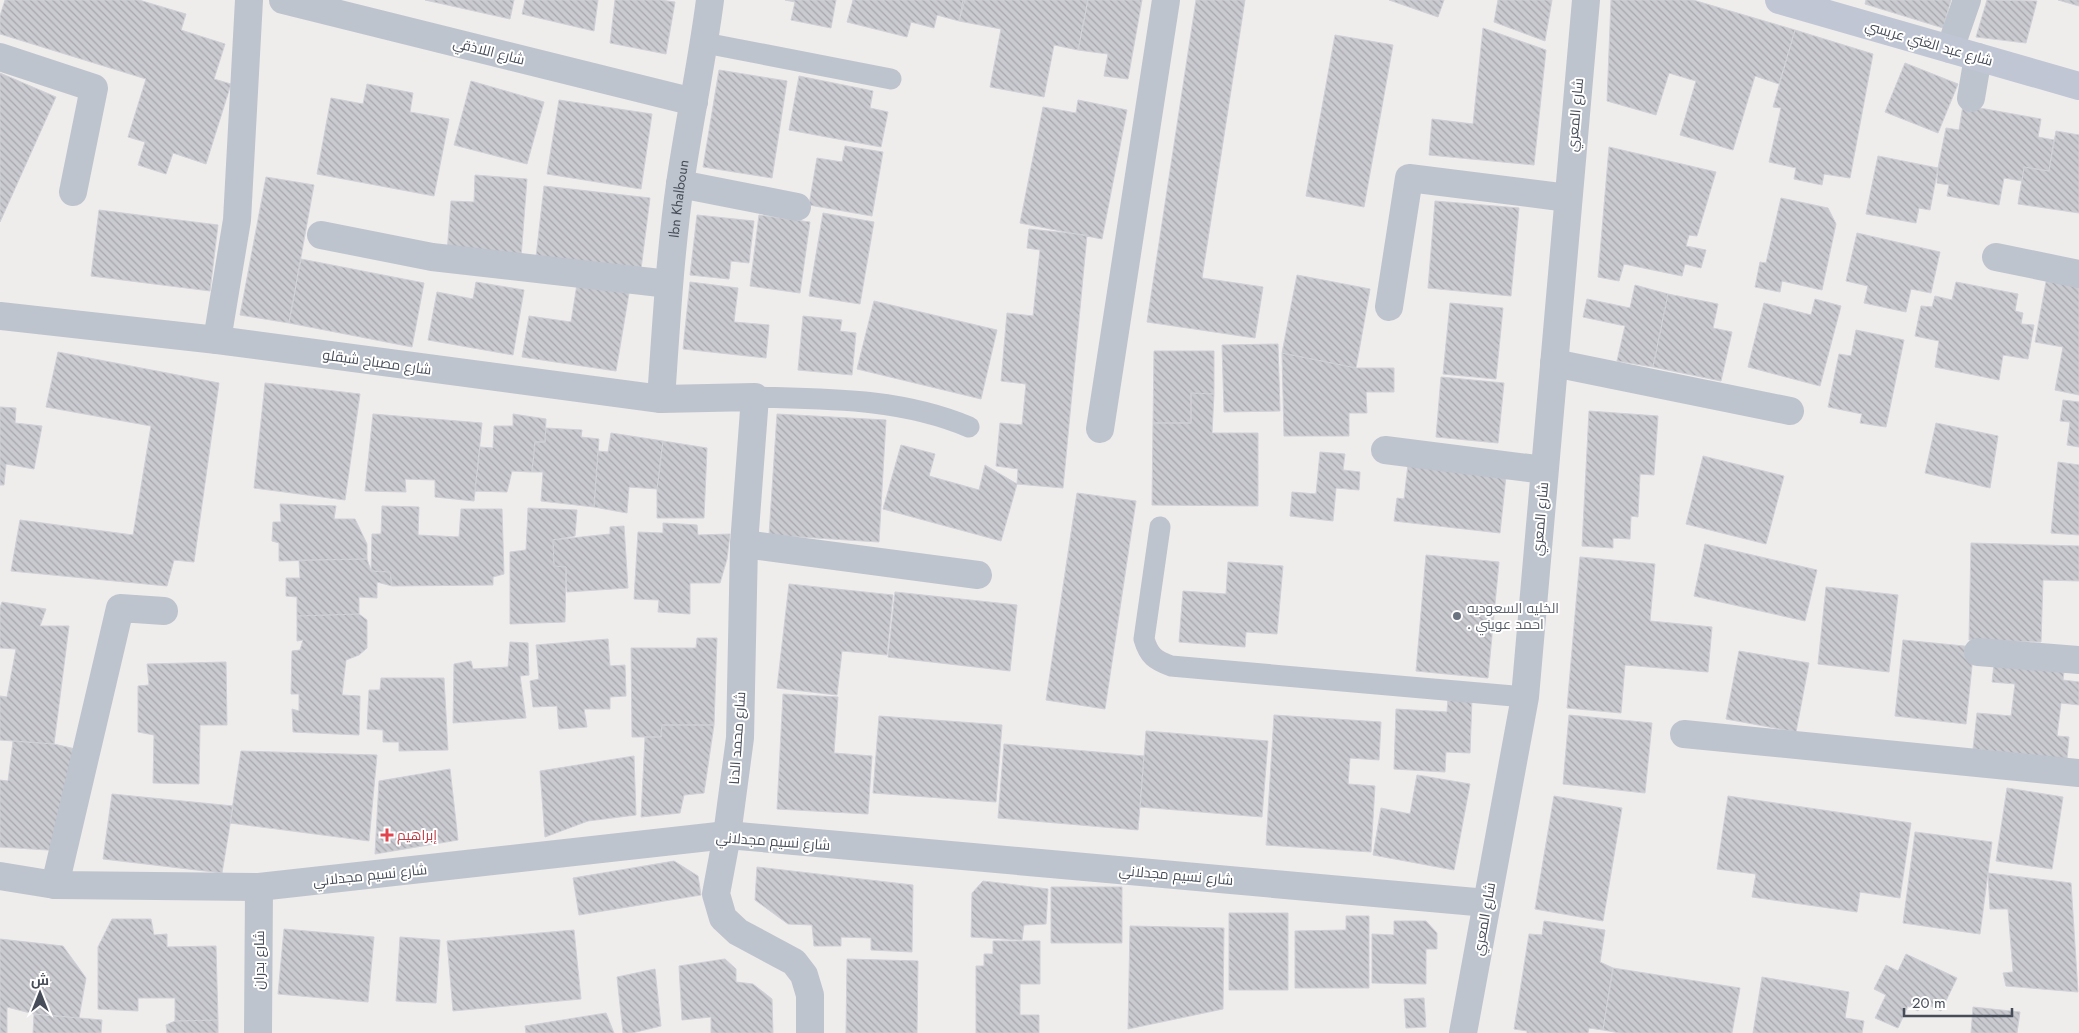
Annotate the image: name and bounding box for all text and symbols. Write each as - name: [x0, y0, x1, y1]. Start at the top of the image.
- street label: شارع عبد الغني عريسي: [1862, 15, 1995, 73]
- street label: شارع اللاذقي: [451, 32, 527, 71]
- street label: شارع المعري: [1562, 77, 1590, 153]
- street label: Ibn Khalboun: [664, 158, 694, 239]
- street label: شارع مصباح شبقلو: [321, 344, 433, 380]
- street label: شارع المعري: [1527, 481, 1555, 557]
- place label: الخليه السعوديه . احمد عويني: [1467, 598, 1559, 636]
- marker: الخليه السعوديه . احمد عويني: [1451, 610, 1463, 622]
- street label: شارع محمد الدنا: [724, 691, 750, 785]
- place label: إبراهيم: [397, 825, 437, 845]
- street label: شارع نسيم مجدلاني: [715, 827, 831, 857]
- marker: إبراهيم: [381, 829, 393, 841]
- street label: شارع نسيم مجدلاني: [312, 859, 428, 893]
- street label: شارع نسيم مجدلاني: [1118, 860, 1234, 892]
- street label: شارع المعري: [1468, 881, 1502, 958]
- street label: شارع بدران: [249, 930, 269, 990]
- north arrow: [15, 968, 65, 1018]
- text: ش: [31, 970, 49, 990]
- scale bar: [1904, 986, 2012, 1018]
- text: 20 m: [1912, 992, 1946, 1014]

